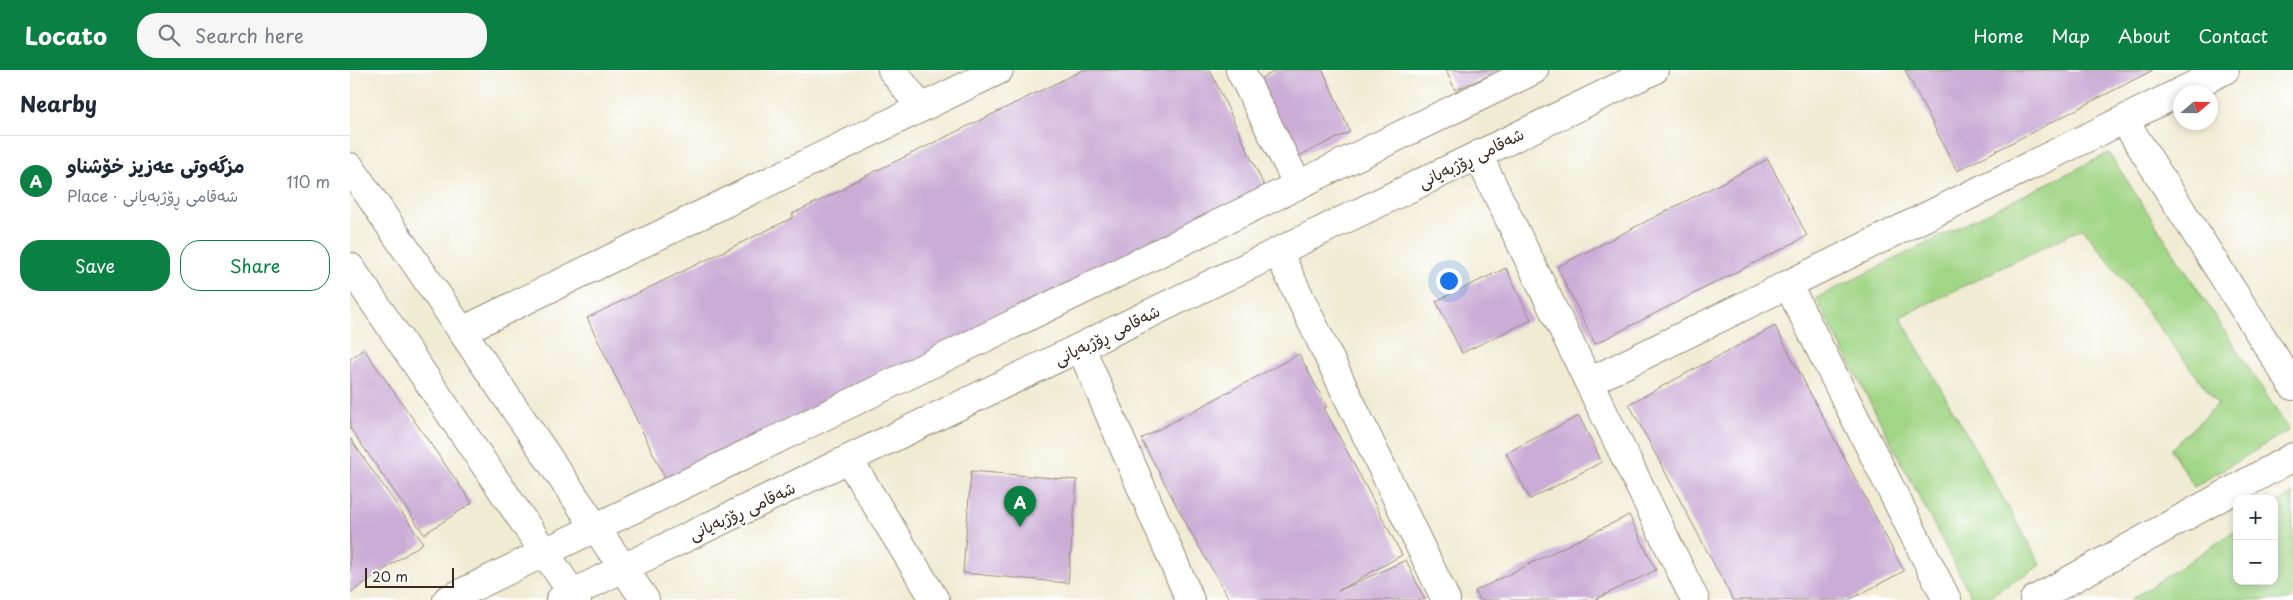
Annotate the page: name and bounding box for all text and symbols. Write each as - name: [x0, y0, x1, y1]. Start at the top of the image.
- search box: [137, 13, 487, 58]
- text: Locato: [25, 17, 107, 53]
- icon: search: [155, 21, 183, 49]
- text: Search here: [195, 21, 304, 49]
- text: Home: [1973, 22, 2023, 49]
- text: Map: [2051, 22, 2090, 49]
- text: About: [2118, 22, 2170, 49]
- text: Contact: [2198, 22, 2268, 49]
- north arrow: [2173, 85, 2218, 130]
- text: Nearby: [20, 87, 97, 119]
- street label: شەقامی ڕۆژبەیانی: [1413, 121, 1529, 197]
- text: مزگەوتی عەزیز خۆشناو: [67, 151, 245, 179]
- text: A: [30, 169, 42, 193]
- text: 110 m: [287, 169, 330, 193]
- text: Place · شەقامی ڕۆژبەیانی: [67, 183, 238, 207]
- button: Save: [20, 240, 170, 291]
- button: Share: [180, 240, 330, 291]
- your location: [1436, 268, 1462, 294]
- street label: شەقامی ڕۆژبەیانی: [1049, 298, 1165, 374]
- street label: شەقامی ڕۆژبەیانی: [684, 475, 801, 549]
- pin: A: [1004, 486, 1036, 527]
- map controls: [2233, 495, 2278, 585]
- button: +: [2233, 495, 2278, 540]
- button: −: [2233, 540, 2278, 585]
- scale bar: [365, 565, 454, 588]
- text: 20 m: [372, 566, 408, 587]

